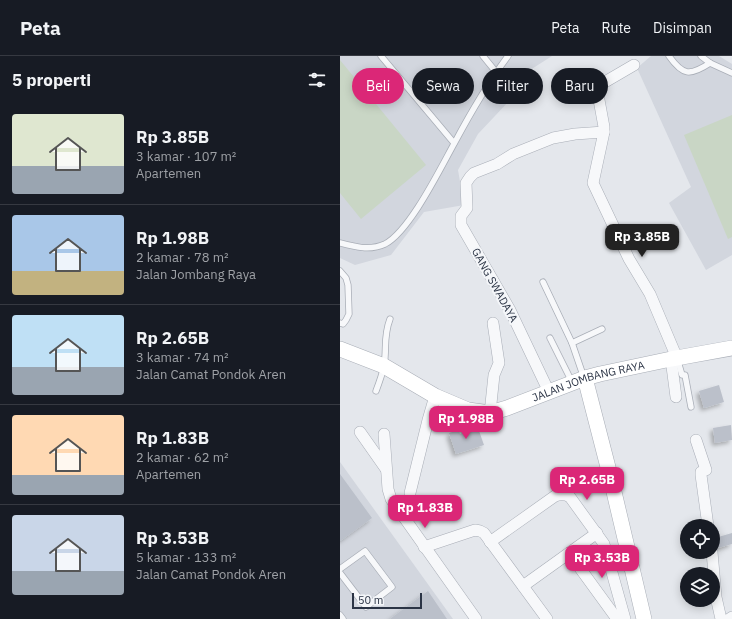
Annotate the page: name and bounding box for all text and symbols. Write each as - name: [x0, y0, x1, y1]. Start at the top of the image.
- text: Peta: [20, 16, 61, 40]
- text: Peta: [551, 19, 580, 37]
- text: Rute: [602, 19, 631, 37]
- text: Disimpan: [653, 19, 712, 37]
- chip: Beli: [352, 68, 404, 104]
- chip: Sewa: [412, 68, 474, 104]
- chip: Filter: [482, 68, 543, 104]
- chip: Baru: [551, 68, 608, 104]
- text: 5 properti: [12, 69, 91, 91]
- icon: filters: [306, 69, 328, 91]
- text: Rp 3.85B: [136, 126, 209, 148]
- icon: home: [44, 130, 92, 178]
- text: 3 kamar · 107 m²: [136, 148, 236, 165]
- text: Apartemen: [136, 165, 201, 182]
- pin: Rp 3.85B: [601, 224, 683, 258]
- text: Rp 1.98B: [136, 227, 209, 249]
- text: Rp 3.85B: [614, 228, 670, 245]
- icon: home: [44, 231, 92, 279]
- street label: GANG SWADAYA: [469, 245, 521, 325]
- text: 2 kamar · 78 m²: [136, 249, 229, 266]
- text: Jalan Jombang Raya: [136, 266, 256, 283]
- text: Rp 2.65B: [136, 327, 209, 349]
- icon: home: [44, 331, 92, 379]
- text: 3 kamar · 74 m²: [136, 349, 229, 366]
- street label: JALAN JOMBANG RAYA: [530, 358, 646, 405]
- text: Jalan Camat Pondok Aren: [136, 366, 286, 383]
- pin: Rp 1.98B: [425, 406, 507, 440]
- text: Rp 1.98B: [438, 410, 494, 427]
- text: Rp 1.83B: [136, 427, 209, 449]
- icon: home: [44, 431, 92, 479]
- text: 2 kamar · 62 m²: [136, 449, 229, 466]
- text: Apartemen: [136, 466, 201, 483]
- pin: Rp 2.65B: [546, 467, 628, 501]
- text: Rp 2.65B: [559, 471, 615, 488]
- pin: Rp 1.83B: [384, 495, 466, 529]
- text: Rp 1.83B: [397, 499, 453, 516]
- map controls: [680, 519, 720, 607]
- button: locate: [680, 519, 720, 559]
- text: Rp 3.53B: [136, 527, 209, 549]
- icon: home: [44, 531, 92, 579]
- pin: Rp 3.53B: [561, 545, 643, 579]
- text: 5 kamar · 133 m²: [136, 549, 236, 566]
- text: Rp 3.53B: [574, 549, 630, 566]
- text: Jalan Camat Pondok Aren: [136, 566, 286, 583]
- button: layers: [680, 567, 720, 607]
- scale bar: [352, 591, 422, 610]
- text: 50 m: [358, 593, 383, 607]

